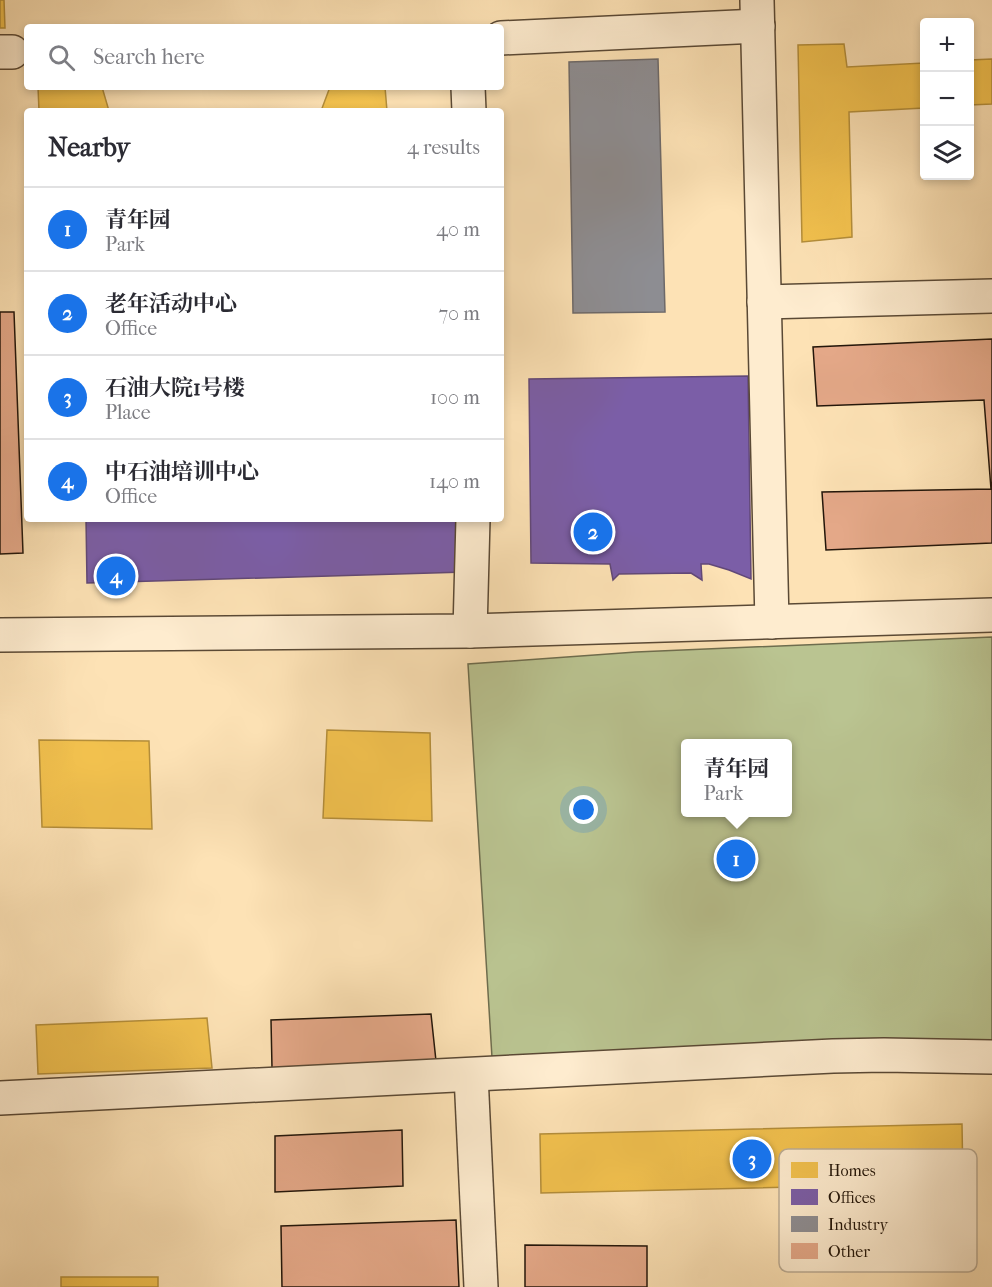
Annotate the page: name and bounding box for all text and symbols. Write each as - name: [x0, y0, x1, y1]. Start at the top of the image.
- map controls: [920, 18, 974, 180]
- button: +: [920, 18, 974, 72]
- search box: [24, 24, 504, 90]
- icon: search: [45, 41, 78, 74]
- text: Search here: [93, 44, 205, 70]
- button: −: [920, 72, 974, 126]
- button: layers: [920, 126, 974, 180]
- text: Nearby: [48, 132, 130, 163]
- text: 4 results: [407, 136, 480, 159]
- text: 青年园: [105, 207, 171, 233]
- text: 1: [64, 218, 71, 241]
- text: 40 m: [436, 218, 480, 241]
- text: Park: [105, 233, 145, 256]
- text: 老年活动中心: [105, 291, 237, 317]
- text: 2: [62, 302, 73, 325]
- text: 70 m: [438, 302, 480, 325]
- text: Office: [105, 317, 157, 340]
- text: 石油大院1号楼: [105, 375, 245, 401]
- text: 3: [63, 386, 72, 409]
- text: 100 m: [430, 386, 480, 409]
- text: Place: [105, 401, 151, 424]
- text: 中石油培训中心: [105, 459, 259, 485]
- text: 4: [62, 470, 73, 493]
- text: 140 m: [429, 470, 480, 493]
- text: Office: [105, 485, 157, 508]
- pin: 2: [574, 510, 612, 554]
- pin: 4: [96, 554, 136, 598]
- popup: [681, 739, 792, 817]
- text: 青年园: [703, 756, 770, 782]
- text: Park: [703, 782, 743, 805]
- your location: [569, 795, 598, 824]
- pin: 1: [716, 836, 756, 882]
- pin: 3: [732, 1136, 771, 1182]
- legend: [779, 1149, 977, 1272]
- text: Homes: [828, 1161, 876, 1180]
- text: Offices: [828, 1188, 876, 1207]
- text: Industry: [828, 1215, 889, 1234]
- text: Other: [828, 1242, 870, 1261]

